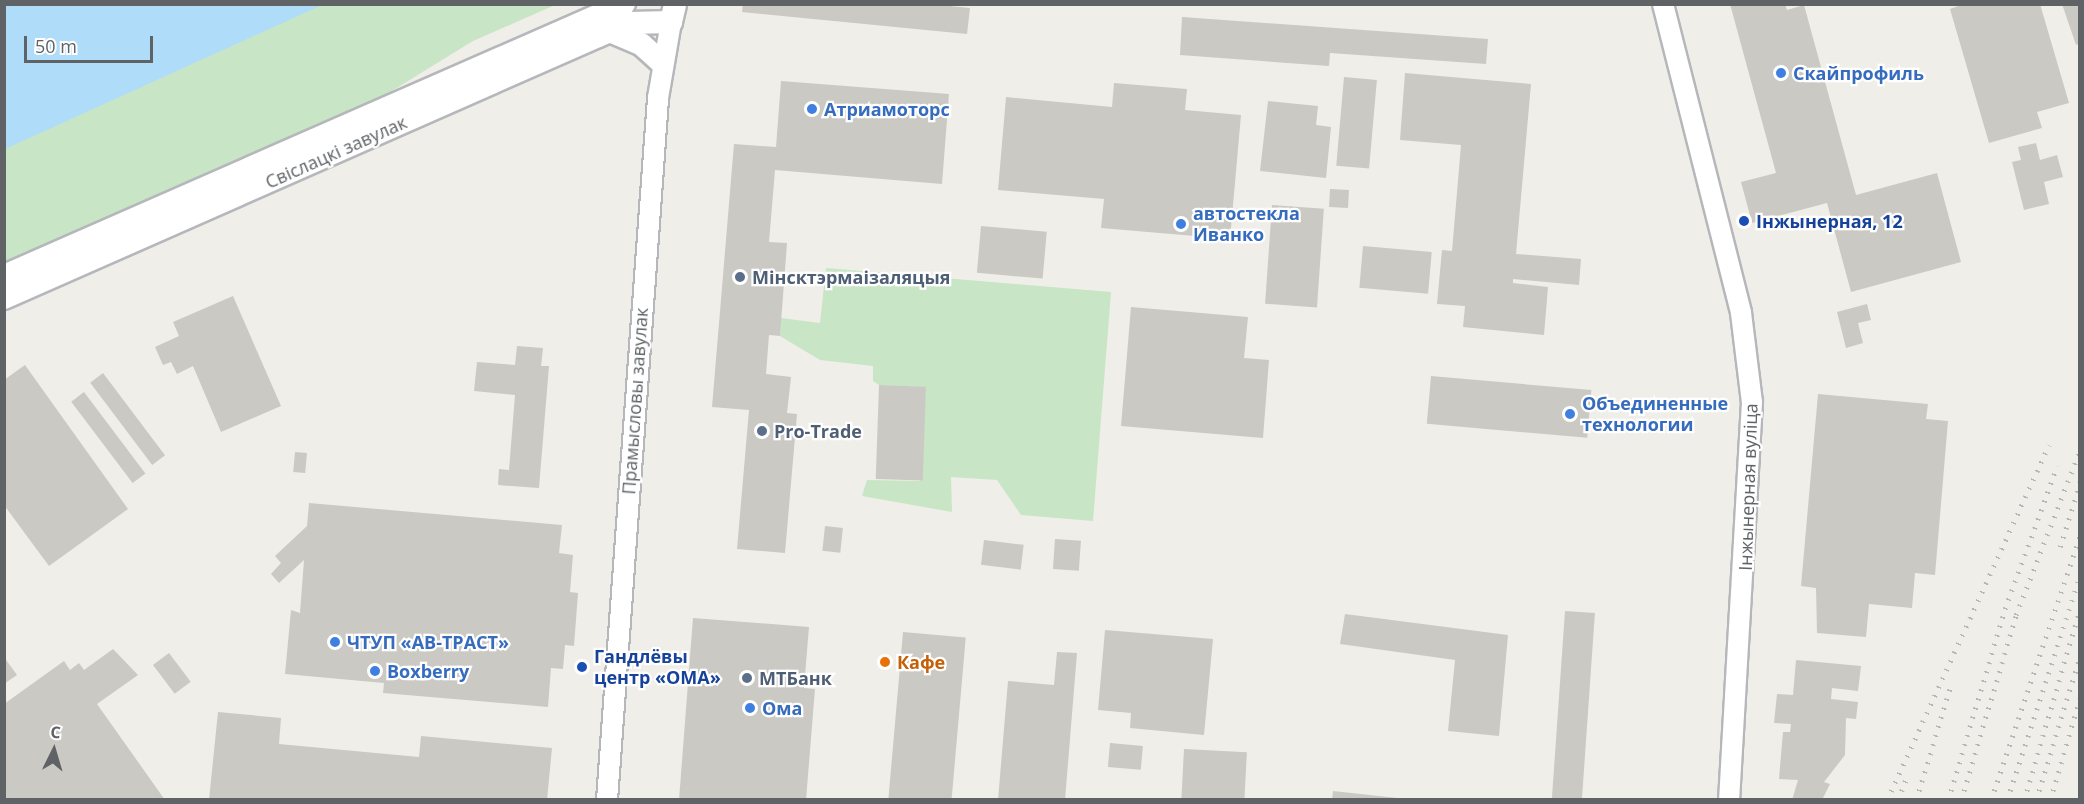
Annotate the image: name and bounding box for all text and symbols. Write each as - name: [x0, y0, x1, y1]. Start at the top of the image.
- scale bar: [27, 24, 156, 62]
- text: 50 m: [35, 34, 77, 58]
- place label: Скайпрофиль: [1793, 62, 1924, 84]
- marker: Скайпрофиль: [1774, 66, 1788, 80]
- place label: Атриамоторс: [824, 98, 950, 120]
- marker: Атриамоторс: [805, 102, 819, 116]
- street label: Свіслацкі завулак: [262, 111, 410, 193]
- place label: автостекла Иванко: [1193, 203, 1300, 246]
- place label: Інжынерная, 12: [1756, 210, 1903, 232]
- marker: Інжынерная, 12: [1737, 214, 1751, 228]
- marker: автостекла Иванко: [1174, 217, 1188, 231]
- place label: Мінсктэрмаізаляцыя: [752, 266, 950, 288]
- marker: Мінсктэрмаізаляцыя: [733, 270, 747, 284]
- street label: Прамысловы завулак: [618, 307, 652, 495]
- place label: Объединенные технологии: [1582, 393, 1728, 436]
- street label: Інжынерная вуліца: [1734, 403, 1762, 571]
- marker: Объединенные технологии: [1563, 407, 1577, 421]
- place label: Pro-Trade: [774, 420, 862, 442]
- marker: Pro-Trade: [755, 424, 769, 438]
- place label: ЧТУП «АВ-ТРАСТ»: [347, 631, 509, 653]
- marker: ЧТУП «АВ-ТРАСТ»: [328, 635, 342, 649]
- place label: Гандлёвы центр «ОМА»: [594, 646, 721, 688]
- place label: Кафе: [897, 651, 945, 673]
- marker: Кафе: [878, 655, 892, 669]
- place label: Boxberry: [387, 660, 469, 682]
- marker: Гандлёвы центр «ОМА»: [575, 660, 589, 674]
- marker: Boxberry: [368, 664, 382, 678]
- place label: МТБанк: [759, 667, 832, 689]
- marker: МТБанк: [740, 671, 754, 685]
- place label: Ома: [762, 697, 802, 719]
- marker: Ома: [743, 701, 757, 715]
- north arrow: [24, 720, 84, 780]
- text: С: [50, 721, 62, 743]

